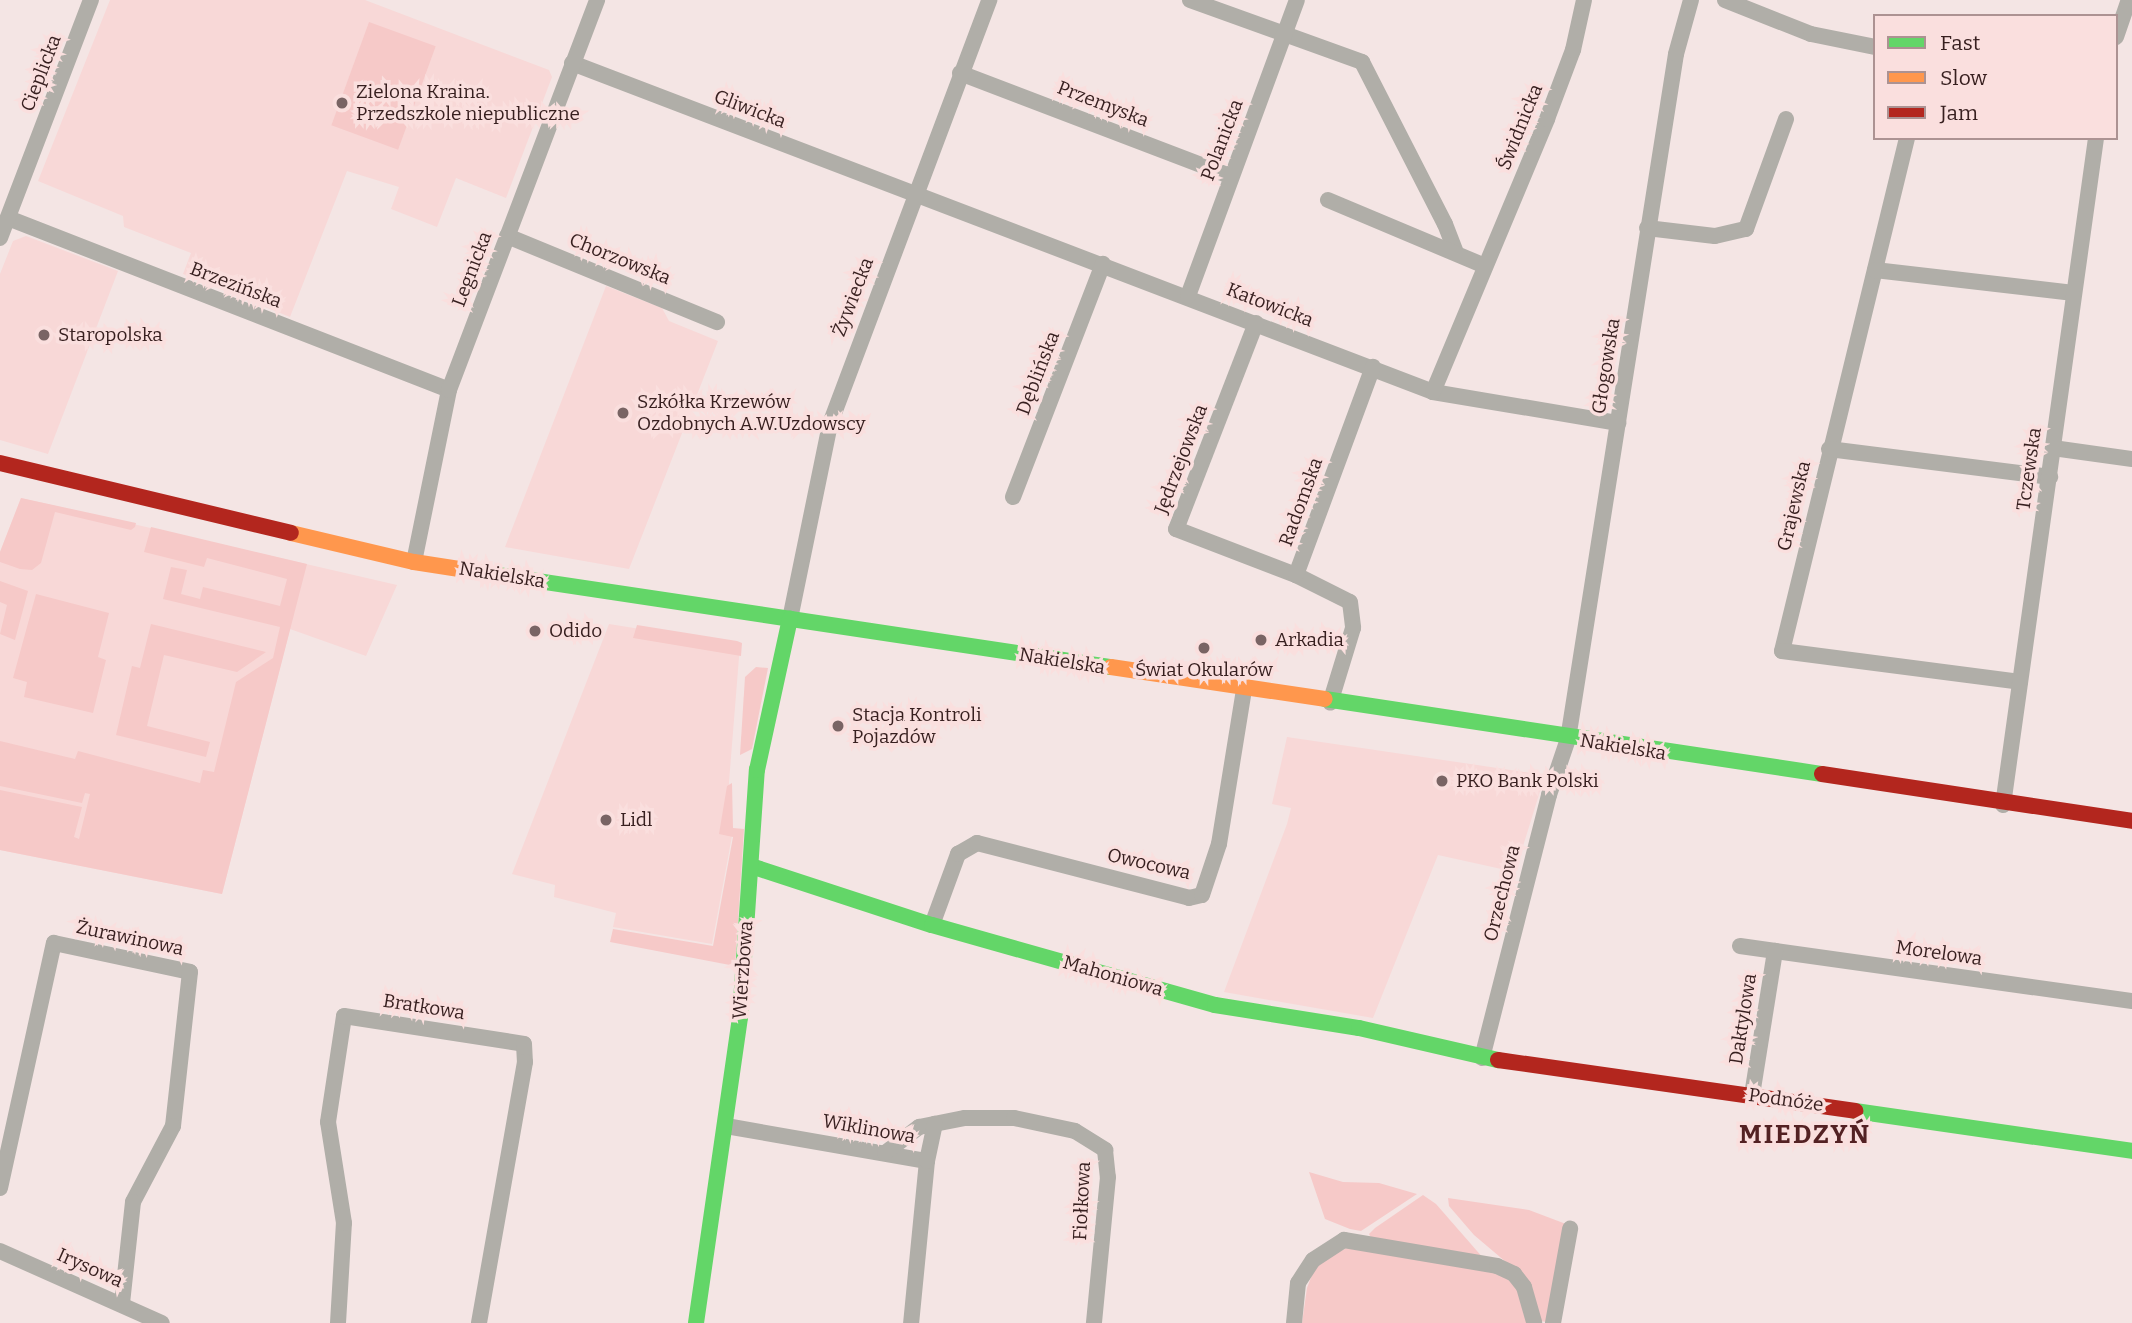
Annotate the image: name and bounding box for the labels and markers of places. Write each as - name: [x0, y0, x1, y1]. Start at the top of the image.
- place label: Zielona Kraina. Przedszkole niepubliczne: [356, 81, 580, 125]
- marker: Zielona Kraina. Przedszkole niepubliczne: [334, 95, 350, 111]
- place label: Staropolska: [58, 324, 163, 346]
- marker: Staropolska: [36, 327, 52, 343]
- place label: Szkółka Krzewów Ozdobnych A.W.Uzdowscy: [637, 391, 866, 435]
- marker: Szkółka Krzewów Ozdobnych A.W.Uzdowscy: [615, 405, 631, 421]
- place label: Odido: [549, 620, 602, 642]
- marker: Odido: [527, 623, 543, 639]
- place label: Arkadia: [1275, 629, 1344, 651]
- marker: Arkadia: [1253, 632, 1269, 648]
- marker: Świat Okularów: [1196, 640, 1212, 656]
- place label: Świat Okularów: [1135, 659, 1273, 681]
- place label: Stacja Kontroli Pojazdów: [852, 704, 982, 748]
- marker: Stacja Kontroli Pojazdów: [830, 718, 846, 734]
- place label: PKO Bank Polski: [1456, 770, 1599, 792]
- marker: PKO Bank Polski: [1434, 773, 1450, 789]
- place label: Lidl: [620, 809, 653, 831]
- marker: Lidl: [598, 812, 614, 828]

